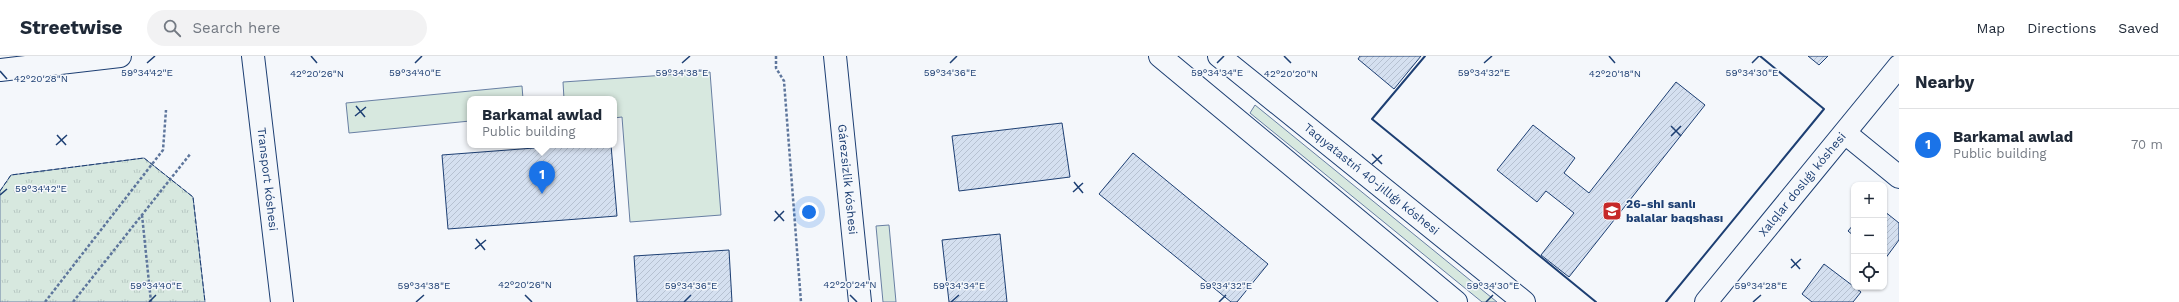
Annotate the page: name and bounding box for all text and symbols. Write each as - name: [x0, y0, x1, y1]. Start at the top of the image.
- search box: [147, 10, 427, 46]
- text: Streetwise: [20, 16, 123, 39]
- icon: search: [161, 17, 183, 39]
- text: Search here: [193, 19, 280, 37]
- text: Map: [1977, 20, 2005, 36]
- text: Directions: [2027, 20, 2096, 36]
- text: Saved: [2118, 20, 2159, 36]
- text: 59°34'42"E: [121, 67, 173, 78]
- text: 59°34'40"E: [389, 67, 441, 78]
- text: 59°34'38"E: [656, 67, 708, 78]
- text: 59°34'36"E: [924, 67, 976, 78]
- text: 59°34'34"E: [1191, 67, 1243, 78]
- text: 59°34'32"E: [1458, 67, 1510, 78]
- text: 59°34'30"E: [1726, 67, 1778, 78]
- text: 42°20'26"N: [290, 68, 344, 79]
- text: 42°20'20"N: [1264, 68, 1318, 79]
- text: 42°20'18"N: [1589, 68, 1641, 79]
- text: Nearby: [1915, 72, 1974, 92]
- text: 42°20'28"N: [14, 73, 68, 84]
- popup: [467, 96, 617, 148]
- text: Barkamal awlad: [482, 106, 602, 124]
- street label: Taqıyatastıń 40-jıllıǵı kóshesi: [1301, 120, 1442, 238]
- street label: Gárezsizlik kóshesi: [835, 123, 860, 235]
- text: Public building: [482, 124, 575, 139]
- street label: Transport kóshesi: [254, 127, 281, 232]
- text: Barkamal awlad: [1953, 128, 2073, 146]
- street label: Xalqlar doslıǵı kóshesi: [1756, 130, 1849, 239]
- text: 1: [1925, 137, 1931, 152]
- text: 70 m: [2131, 137, 2163, 152]
- text: Public building: [1953, 146, 2046, 161]
- pin: 1: [529, 161, 555, 194]
- map controls: [1851, 182, 1887, 290]
- button: +: [1851, 182, 1887, 218]
- text: 59°34'42"E: [15, 183, 67, 194]
- place label: 26-shi sanlı balalar baqshası: [1626, 197, 1723, 225]
- school or university icon: 26-shi sanlı balalar baqshası: [1601, 200, 1623, 222]
- your location: [799, 202, 819, 222]
- button: −: [1851, 218, 1887, 254]
- button: locate: [1851, 254, 1887, 290]
- text: 42°20'26"N: [498, 279, 552, 290]
- text: 42°20'24"N: [823, 279, 877, 290]
- text: 59°34'40"E: [130, 280, 182, 291]
- text: 59°34'38"E: [398, 280, 450, 291]
- text: 59°34'36"E: [665, 280, 717, 291]
- text: 59°34'34"E: [933, 280, 985, 291]
- text: 59°34'32"E: [1200, 280, 1252, 291]
- text: 59°34'30"E: [1467, 280, 1519, 291]
- text: 59°34'28"E: [1735, 280, 1787, 291]

